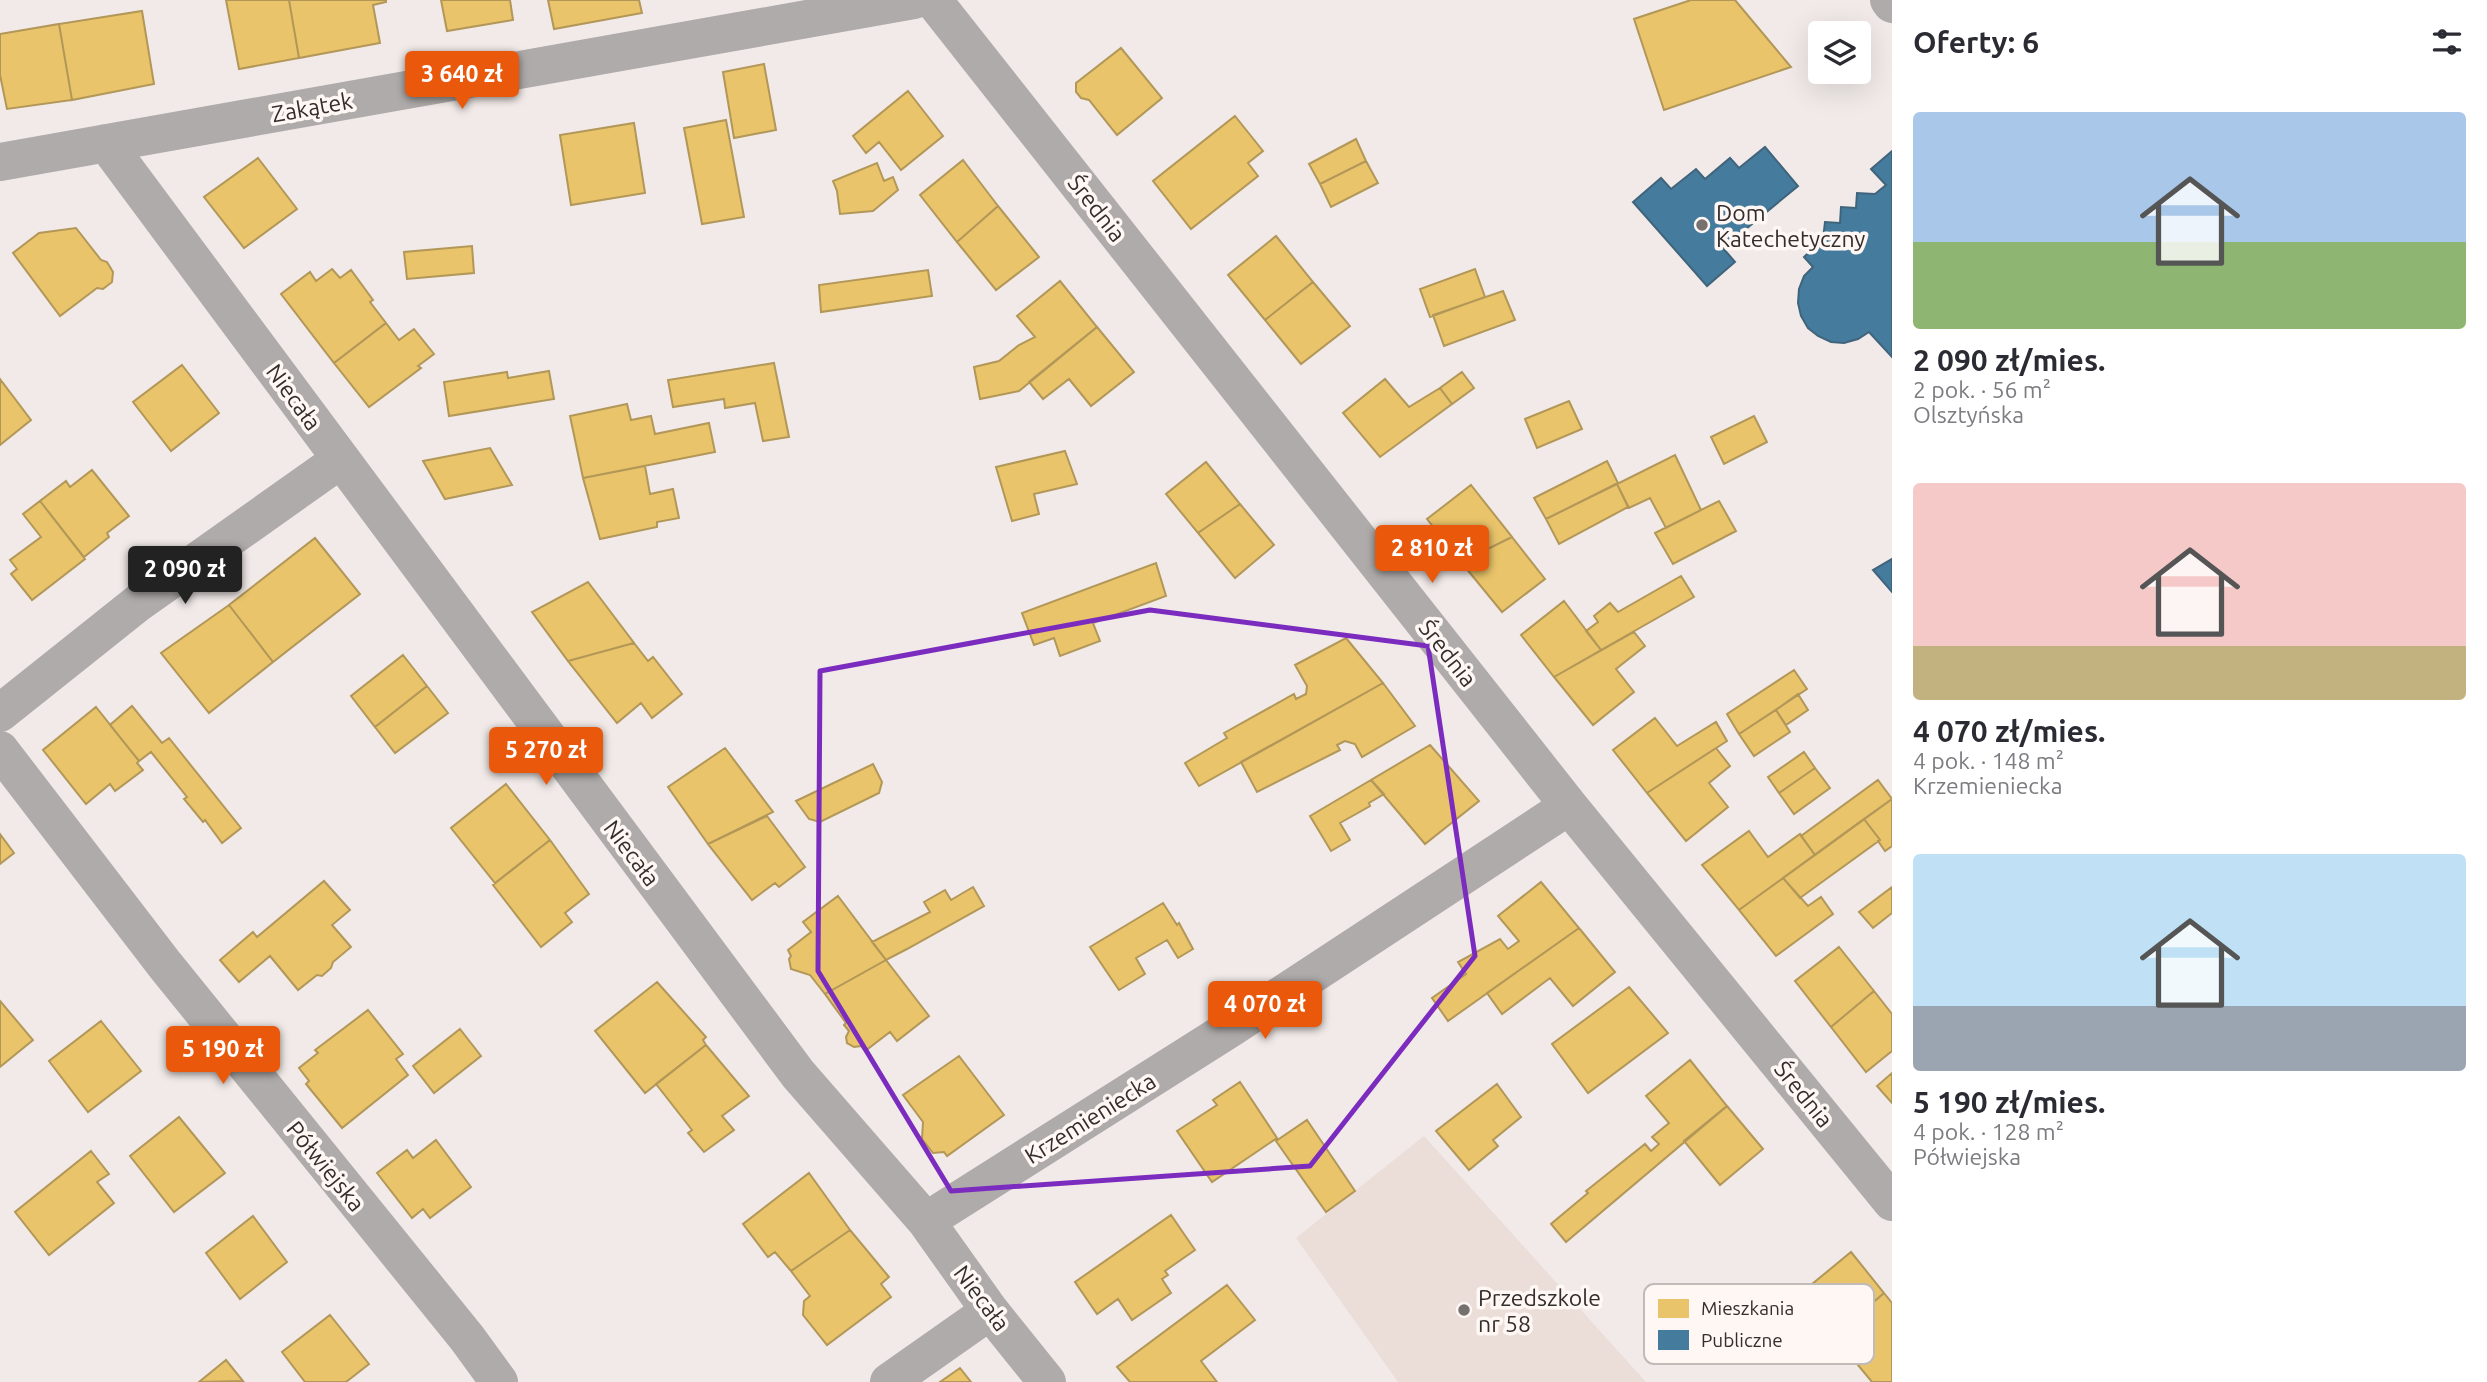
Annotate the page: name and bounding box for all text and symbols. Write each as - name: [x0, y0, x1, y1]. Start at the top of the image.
- map controls: [1808, 21, 1871, 84]
- button: layers: [1808, 21, 1871, 84]
- icon: filters: [2428, 23, 2466, 61]
- text: Oferty: 6: [1913, 25, 2039, 59]
- pin: 3 640 zł: [390, 52, 534, 111]
- text: 3 640 zł: [421, 61, 503, 86]
- street label: Zakątek: [270, 88, 355, 126]
- icon: home: [2127, 158, 2253, 284]
- street label: Średnia: [1063, 169, 1131, 246]
- place label: Dom Katechetyczny: [1716, 200, 1865, 251]
- marker: Dom Katechetyczny: [1694, 217, 1710, 233]
- text: 2 090 zł/mies.: [1913, 343, 2105, 377]
- street label: Niecała: [262, 359, 326, 435]
- text: 2 pok. · 56 m²: [1913, 377, 2051, 402]
- text: Olsztyńska: [1913, 402, 2024, 427]
- pin: 2 810 zł: [1360, 526, 1504, 585]
- icon: home: [2127, 529, 2253, 655]
- text: 2 810 zł: [1391, 535, 1473, 560]
- pin: 2 090 zł: [113, 546, 257, 606]
- text: 2 090 zł: [144, 556, 226, 581]
- street label: Średnia: [1414, 614, 1482, 691]
- text: 4 070 zł/mies.: [1913, 714, 2105, 748]
- pin: 5 270 zł: [474, 728, 618, 787]
- text: 5 270 zł: [505, 737, 587, 762]
- text: 4 pok. · 148 m²: [1913, 748, 2064, 773]
- text: Krzemieniecka: [1913, 773, 2062, 798]
- street label: Niecała: [599, 815, 665, 891]
- icon: home: [2127, 900, 2253, 1026]
- pin: 4 070 zł: [1193, 982, 1337, 1041]
- text: 4 070 zł: [1224, 991, 1306, 1016]
- pin: 5 190 zł: [151, 1026, 295, 1086]
- text: 5 190 zł: [182, 1036, 264, 1061]
- street label: Średnia: [1770, 1055, 1839, 1132]
- street label: Krzemieniecka: [1020, 1068, 1160, 1168]
- text: 5 190 zł/mies.: [1913, 1085, 2105, 1119]
- street label: Półwiejska: [282, 1116, 370, 1216]
- text: 4 pok. · 128 m²: [1913, 1119, 2064, 1144]
- text: Półwiejska: [1913, 1144, 2021, 1169]
- street label: Niecała: [949, 1260, 1015, 1336]
- legend: [1644, 1284, 1874, 1364]
- place label: Przedszkole nr 58: [1478, 1285, 1601, 1336]
- text: Mieszkania: [1701, 1297, 1794, 1319]
- marker: Przedszkole nr 58: [1456, 1302, 1472, 1318]
- text: Publiczne: [1701, 1329, 1783, 1351]

